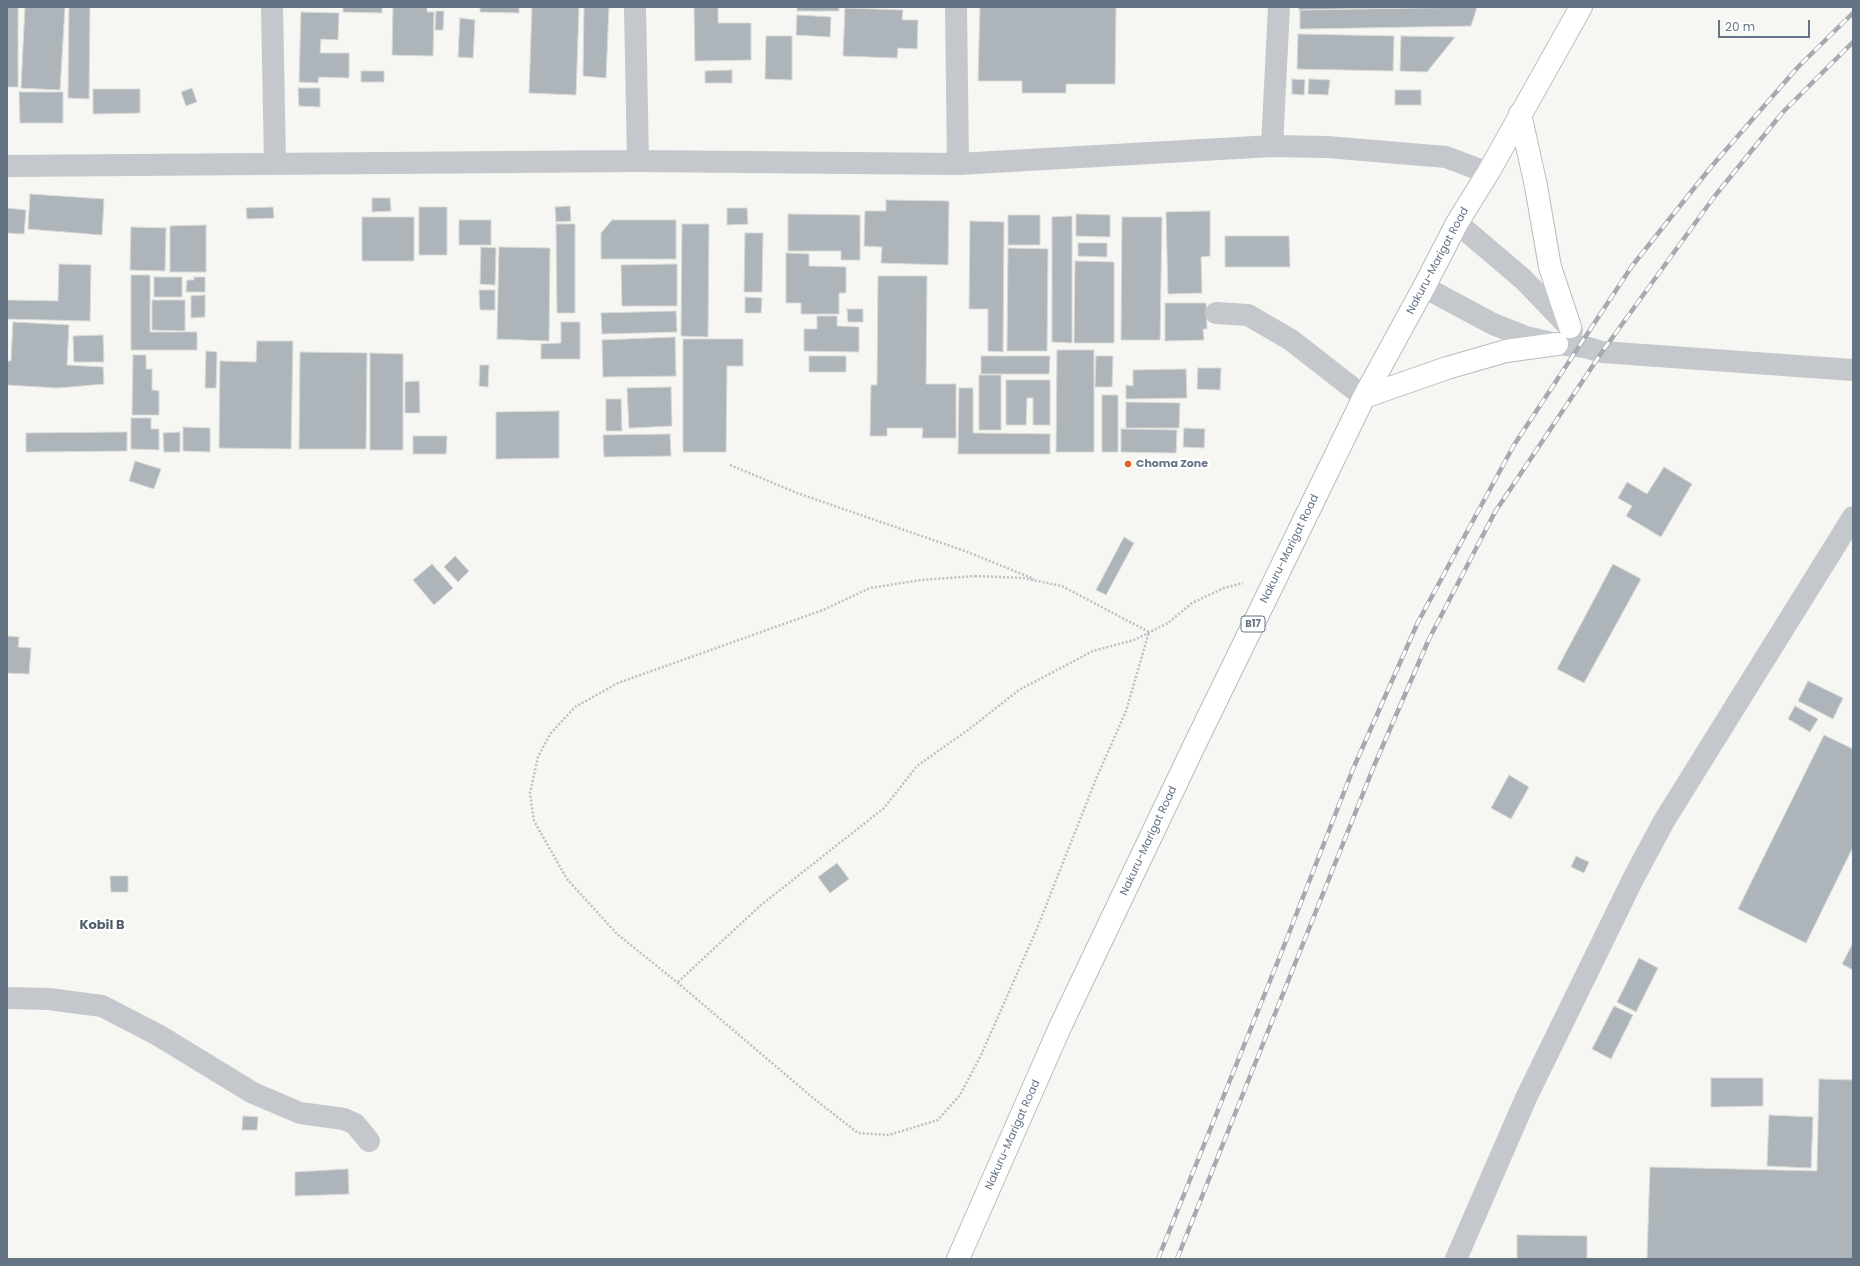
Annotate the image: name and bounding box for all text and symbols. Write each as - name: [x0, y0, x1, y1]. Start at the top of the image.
- scale bar: [1720, 12, 1812, 38]
- text: 20 m: [1725, 18, 1755, 35]
- street label: Nakuru-Marigat Road: [1404, 205, 1472, 317]
- place label: Choma Zone: [1136, 457, 1208, 471]
- marker: Choma Zone: [1123, 459, 1133, 469]
- street label: Nakuru-Marigat Road: [1258, 493, 1322, 605]
- road number: B17: [1241, 616, 1265, 632]
- street label: Nakuru-Marigat Road: [1118, 784, 1180, 898]
- district label: Kobil B: [79, 918, 125, 934]
- street label: Nakuru-Marigat Road: [983, 1078, 1043, 1192]

